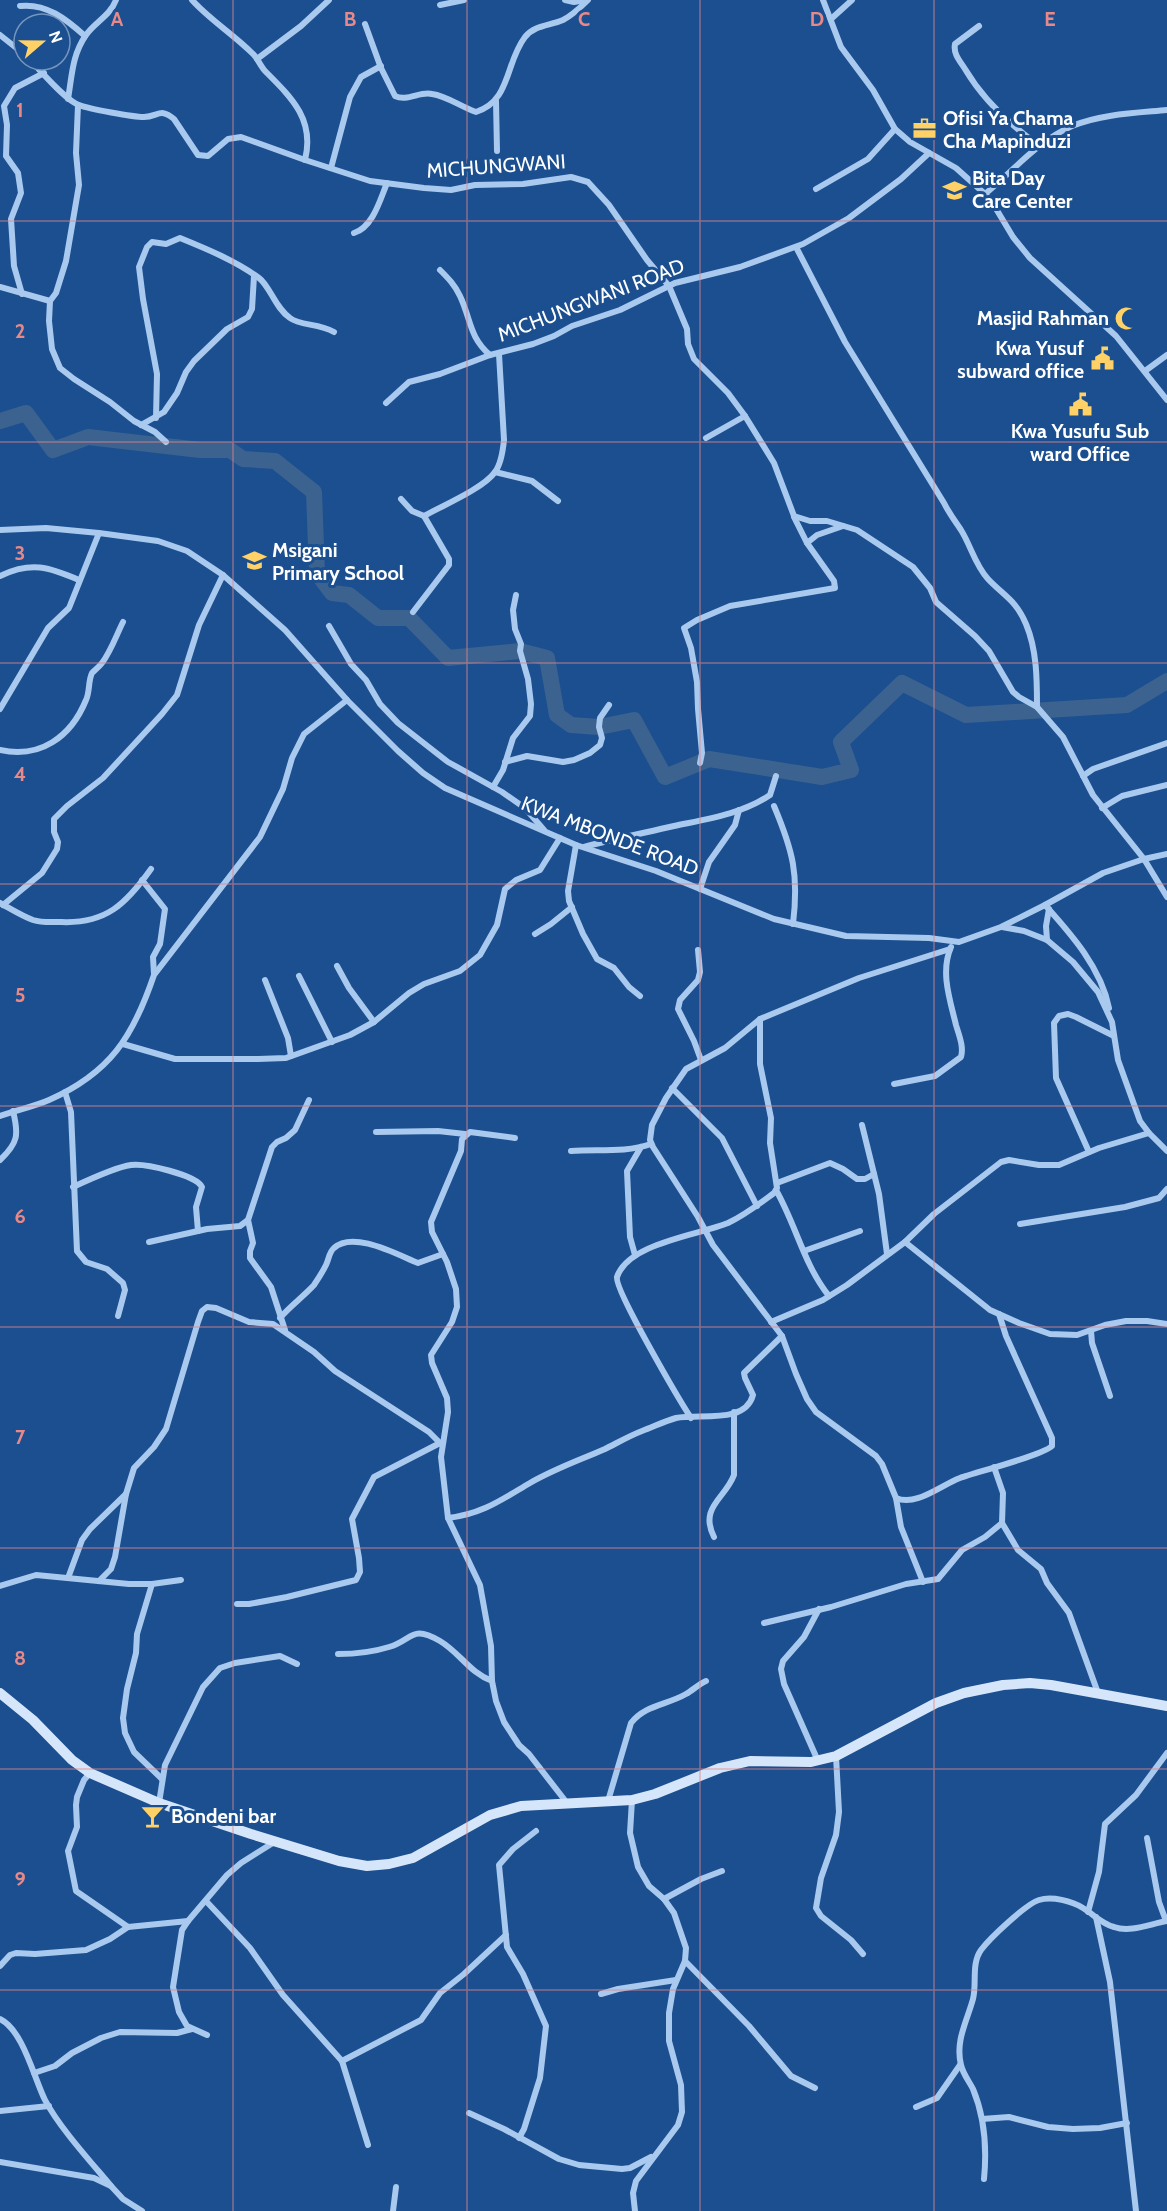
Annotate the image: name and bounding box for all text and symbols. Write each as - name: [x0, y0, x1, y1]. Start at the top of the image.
- text: A: [111, 7, 124, 31]
- text: B: [344, 7, 356, 31]
- text: C: [578, 7, 590, 31]
- text: D: [810, 7, 824, 31]
- text: E: [1044, 7, 1056, 31]
- north arrow: [12, 12, 72, 72]
- text: N: [45, 28, 66, 46]
- text: 1: [16, 98, 24, 122]
- place label: Ofisi Ya Chama Cha Mapinduzi: [943, 106, 1074, 153]
- office icon: Ofisi Ya Chama Cha Mapinduzi: [912, 116, 938, 142]
- street label: MICHUNGWANI: [426, 149, 566, 183]
- place label: Bita Day Care Center: [972, 166, 1073, 213]
- school or university icon: Bita Day Care Center: [941, 177, 967, 203]
- street label: MICHUNGWANI ROAD: [494, 253, 688, 347]
- mosque icon: Masjid Rahman: [1114, 305, 1140, 331]
- place label: Masjid Rahman: [977, 306, 1109, 330]
- text: 2: [15, 319, 25, 343]
- place label: Kwa Yusuf subward office: [957, 336, 1084, 383]
- public building icon: Kwa Yusuf subward office: [1089, 346, 1115, 372]
- public building icon: Kwa Yusufu Sub ward Office: [1067, 391, 1093, 417]
- place label: Kwa Yusufu Sub ward Office: [1011, 419, 1149, 466]
- place label: Msigani Primary School: [272, 538, 404, 585]
- text: 3: [15, 541, 25, 565]
- school or university icon: Msigani Primary School: [241, 548, 267, 574]
- text: 4: [14, 762, 26, 786]
- street label: KWA MBONDE ROAD: [518, 791, 702, 881]
- text: 5: [15, 983, 25, 1007]
- text: 6: [14, 1204, 26, 1228]
- text: 7: [15, 1425, 26, 1449]
- text: 8: [14, 1646, 26, 1670]
- bar icon: Bondeni bar: [140, 1803, 166, 1829]
- place label: Bondeni bar: [171, 1804, 276, 1828]
- text: 9: [14, 1867, 26, 1891]

